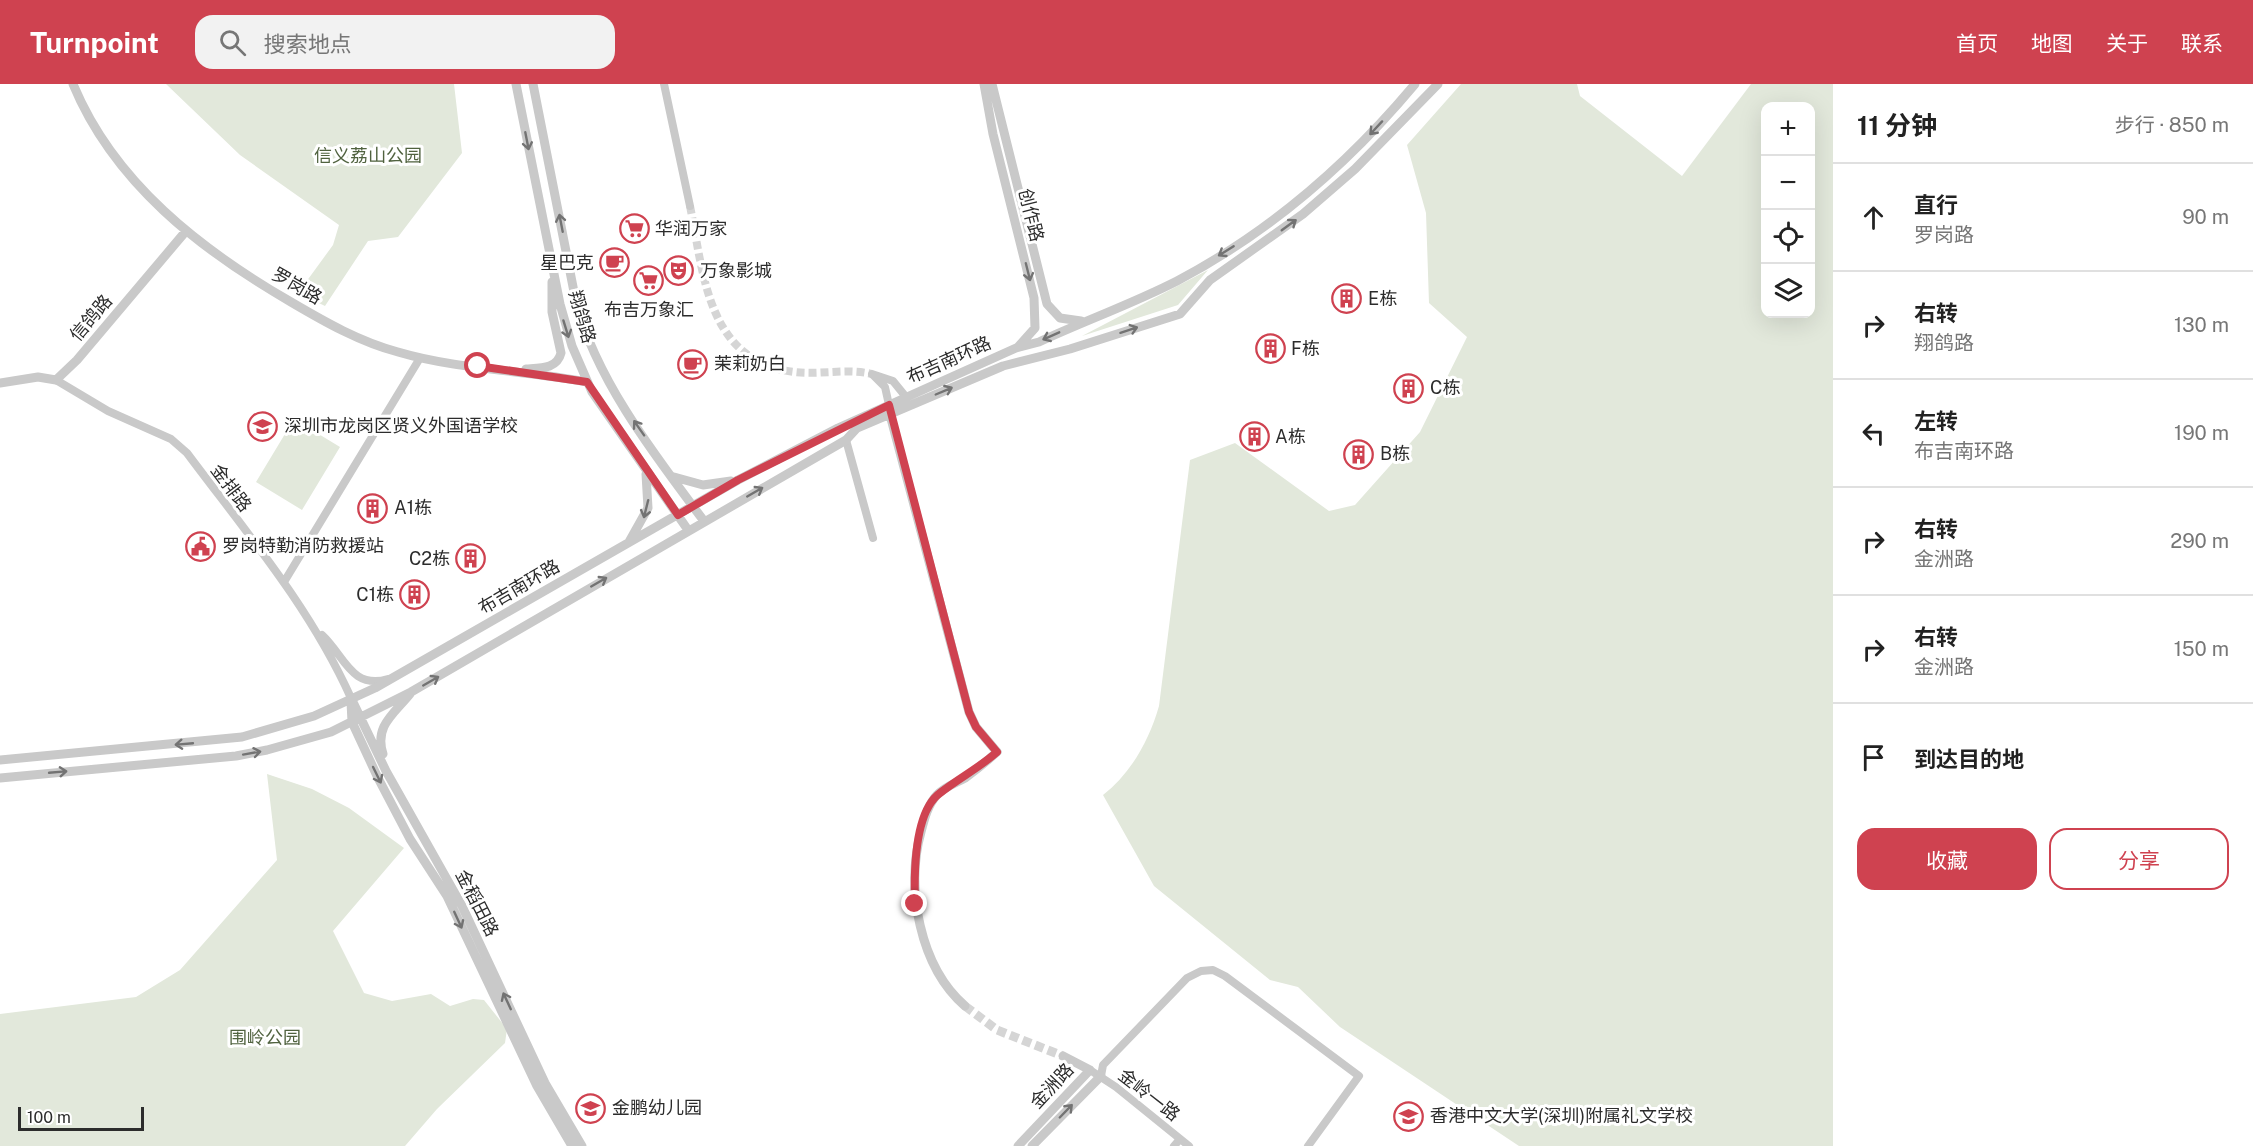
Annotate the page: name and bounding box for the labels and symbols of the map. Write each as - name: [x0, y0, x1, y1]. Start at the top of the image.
- one-way arrow: [1369, 120, 1383, 135]
- one-way arrow: [522, 131, 533, 151]
- park label: 信义荔山公园: [314, 145, 422, 166]
- street label: 创作路: [1015, 186, 1048, 244]
- supermarket icon: 华润万家: [618, 213, 650, 245]
- one-way arrow: [555, 214, 566, 234]
- place label: 华润万家: [655, 218, 727, 239]
- one-way arrow: [1280, 219, 1296, 232]
- one-way arrow: [1218, 246, 1235, 258]
- cafe icon: 星巴克: [599, 247, 631, 279]
- place label: 星巴克: [540, 252, 594, 273]
- theatre icon: 万象影城: [663, 255, 695, 287]
- place label: 万象影城: [700, 260, 772, 281]
- one-way arrow: [1022, 262, 1034, 281]
- street label: 罗岗路: [269, 263, 326, 308]
- supermarket icon: 布吉万象汇: [633, 265, 665, 297]
- building icon: E栋: [1331, 283, 1363, 315]
- street label: 翔鸽路: [565, 288, 600, 346]
- place label: E栋: [1368, 288, 1397, 309]
- street label: 信鸽路: [65, 290, 116, 345]
- place label: 布吉万象汇: [604, 299, 694, 320]
- one-way arrow: [561, 319, 572, 338]
- one-way arrow: [1119, 324, 1138, 335]
- one-way arrow: [1042, 331, 1060, 343]
- street label: 布吉南环路: [903, 332, 994, 387]
- building icon: F栋: [1254, 333, 1286, 365]
- place label: F栋: [1291, 338, 1320, 359]
- cafe icon: 茉莉奶白: [677, 348, 709, 380]
- route start: [464, 352, 490, 378]
- place label: 茉莉奶白: [714, 353, 786, 374]
- building icon: C栋: [1393, 372, 1425, 404]
- place label: C栋: [1430, 377, 1460, 398]
- one-way arrow: [934, 385, 952, 396]
- school or university icon: 深圳市龙岗区贤义外国语学校: [247, 410, 279, 442]
- place label: 深圳市龙岗区贤义外国语学校: [284, 415, 518, 436]
- one-way arrow: [633, 420, 645, 436]
- building icon: A栋: [1238, 421, 1270, 453]
- place label: A栋: [1275, 426, 1306, 447]
- building icon: B栋: [1343, 438, 1375, 470]
- place label: B栋: [1380, 443, 1410, 464]
- street label: 金排路: [207, 460, 256, 516]
- one-way arrow: [746, 486, 763, 498]
- building icon: A1栋: [357, 492, 389, 524]
- place label: A1栋: [394, 497, 432, 518]
- one-way arrow: [639, 499, 651, 518]
- public building icon: 罗岗特勤消防救援站: [185, 530, 217, 562]
- place label: 罗岗特勤消防救援站: [222, 535, 384, 556]
- building icon: C2栋: [455, 543, 487, 575]
- place label: C2栋: [409, 548, 450, 569]
- street label: 布吉南环路: [475, 555, 563, 618]
- one-way arrow: [590, 576, 607, 588]
- building icon: C1栋: [399, 579, 431, 611]
- place label: C1栋: [356, 584, 394, 605]
- one-way arrow: [422, 674, 439, 686]
- one-way arrow: [175, 738, 195, 749]
- one-way arrow: [242, 747, 262, 758]
- one-way arrow: [372, 765, 383, 783]
- one-way arrow: [48, 766, 68, 777]
- street label: 金稻田路: [452, 866, 503, 940]
- route end: [901, 890, 927, 916]
- one-way arrow: [452, 910, 464, 928]
- one-way arrow: [500, 992, 512, 1010]
- park label: 围岭公园: [229, 1027, 301, 1048]
- street label: 金洲路: [1026, 1059, 1078, 1113]
- street label: 金岭一路: [1114, 1064, 1184, 1125]
- school or university icon: 金鹏幼儿园: [575, 1092, 607, 1124]
- place label: 金鹏幼儿园: [612, 1097, 702, 1118]
- school or university icon: 香港中文大学(深圳)附属礼文学校: [1393, 1100, 1425, 1132]
- scale bar: [18, 1104, 144, 1132]
- one-way arrow: [1059, 1104, 1074, 1119]
- place label: 香港中文大学(深圳)附属礼文学校: [1430, 1105, 1693, 1126]

